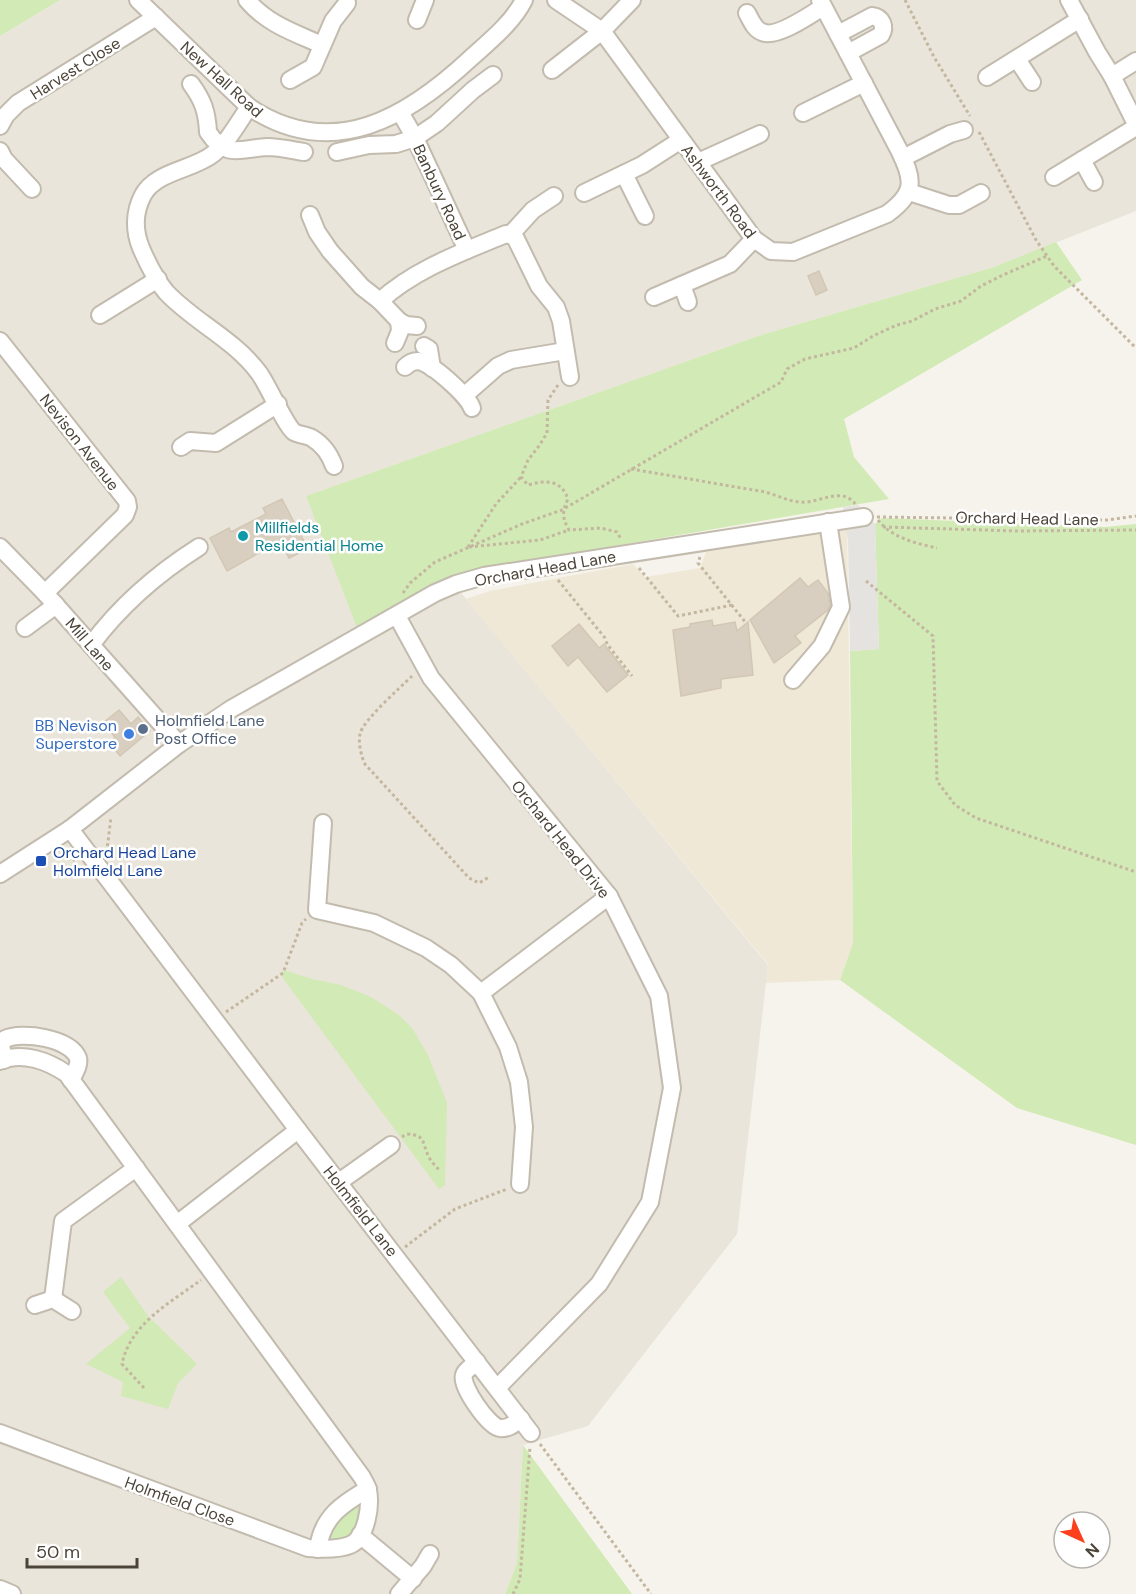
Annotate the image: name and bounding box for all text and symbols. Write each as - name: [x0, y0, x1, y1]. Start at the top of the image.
- street label: Harvest Close: [26, 32, 124, 104]
- street label: New Hall Road: [176, 37, 268, 122]
- street label: Ashworth Road: [676, 140, 761, 242]
- street label: Banbury Road: [408, 141, 471, 243]
- street label: Nevison Avenue: [35, 390, 124, 495]
- street label: Orchard Head Lane: [955, 507, 1099, 530]
- place label: Millfields Residential Home: [255, 517, 384, 556]
- marker: Millfields Residential Home: [236, 529, 250, 543]
- street label: Orchard Head Lane: [473, 546, 618, 591]
- street label: Mill Lane: [61, 613, 119, 675]
- place label: Holmfield Lane Post Office: [155, 710, 265, 749]
- place label: BB Nevison Superstore: [35, 715, 117, 754]
- marker: Holmfield Lane Post Office: [136, 722, 150, 736]
- marker: BB Nevison Superstore: [122, 727, 136, 741]
- street label: Orchard Head Drive: [507, 776, 615, 903]
- place label: Orchard Head Lane Holmfield Lane: [53, 842, 196, 881]
- marker: Orchard Head Lane Holmfield Lane: [34, 854, 48, 868]
- street label: Holmfield Lane: [319, 1162, 403, 1261]
- street label: Holmfield Close: [122, 1472, 238, 1531]
- north arrow: [1052, 1510, 1112, 1570]
- scale bar: [27, 1531, 136, 1569]
- text: N: [1081, 1539, 1104, 1562]
- text: 50 m: [36, 1540, 80, 1564]

